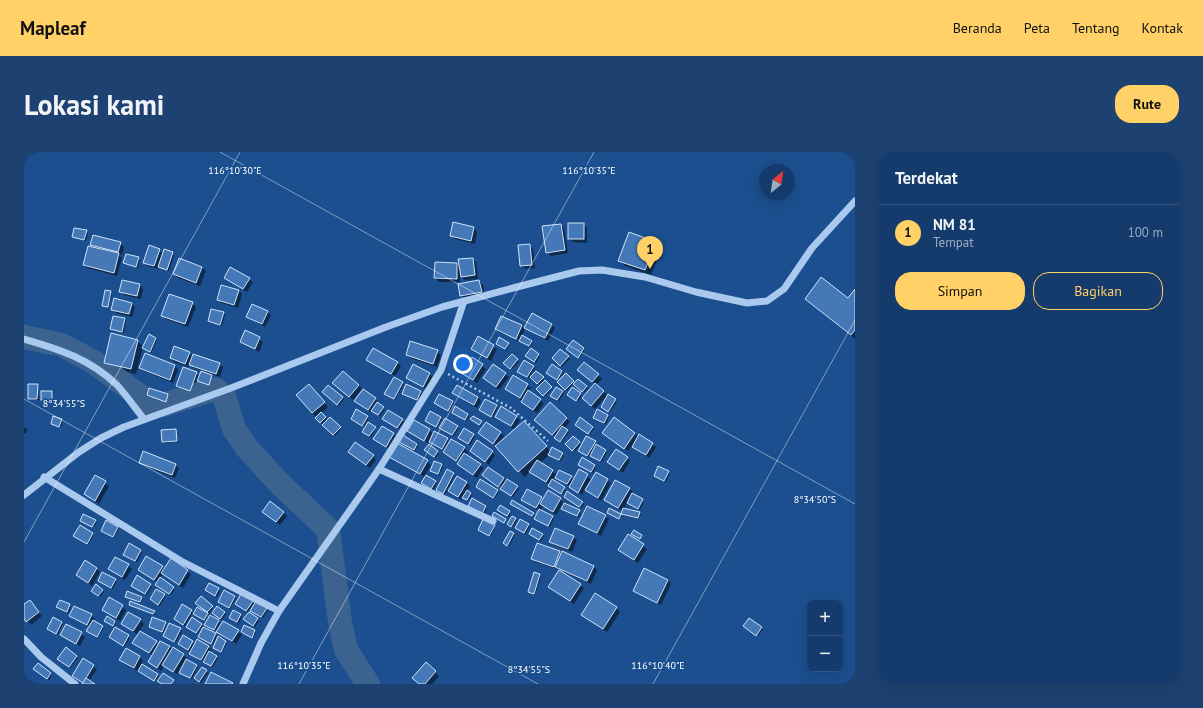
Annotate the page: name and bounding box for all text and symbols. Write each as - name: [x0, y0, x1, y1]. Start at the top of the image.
- text: Mapleaf: [20, 16, 86, 40]
- text: Beranda: [953, 19, 1002, 37]
- text: Peta: [1024, 19, 1050, 37]
- text: Tentang: [1072, 19, 1120, 37]
- text: Kontak: [1142, 19, 1183, 37]
- button: Rute: [1115, 85, 1179, 123]
- text: Lokasi kami: [24, 86, 164, 123]
- text: 116°10'30"E: [208, 164, 262, 177]
- text: 116°10'35"E: [562, 164, 616, 177]
- north arrow: [759, 164, 795, 200]
- text: Terdekat: [895, 167, 958, 189]
- text: NM 81: [933, 215, 976, 234]
- text: 1: [904, 224, 912, 241]
- text: 100 m: [1128, 224, 1163, 241]
- text: Tempat: [933, 234, 974, 251]
- pin: 1: [637, 236, 663, 269]
- button: Simpan: [895, 272, 1025, 310]
- button: Bagikan: [1033, 272, 1163, 310]
- your location: [453, 354, 473, 374]
- text: 8°34'55"S: [43, 397, 85, 410]
- text: 8°34'50"S: [794, 493, 836, 506]
- map controls: [807, 600, 843, 672]
- button: +: [807, 600, 843, 636]
- button: −: [807, 636, 843, 672]
- text: 116°10'35"E: [277, 659, 331, 672]
- text: 116°10'40"E: [631, 659, 685, 672]
- text: 8°34'55"S: [508, 663, 550, 676]

